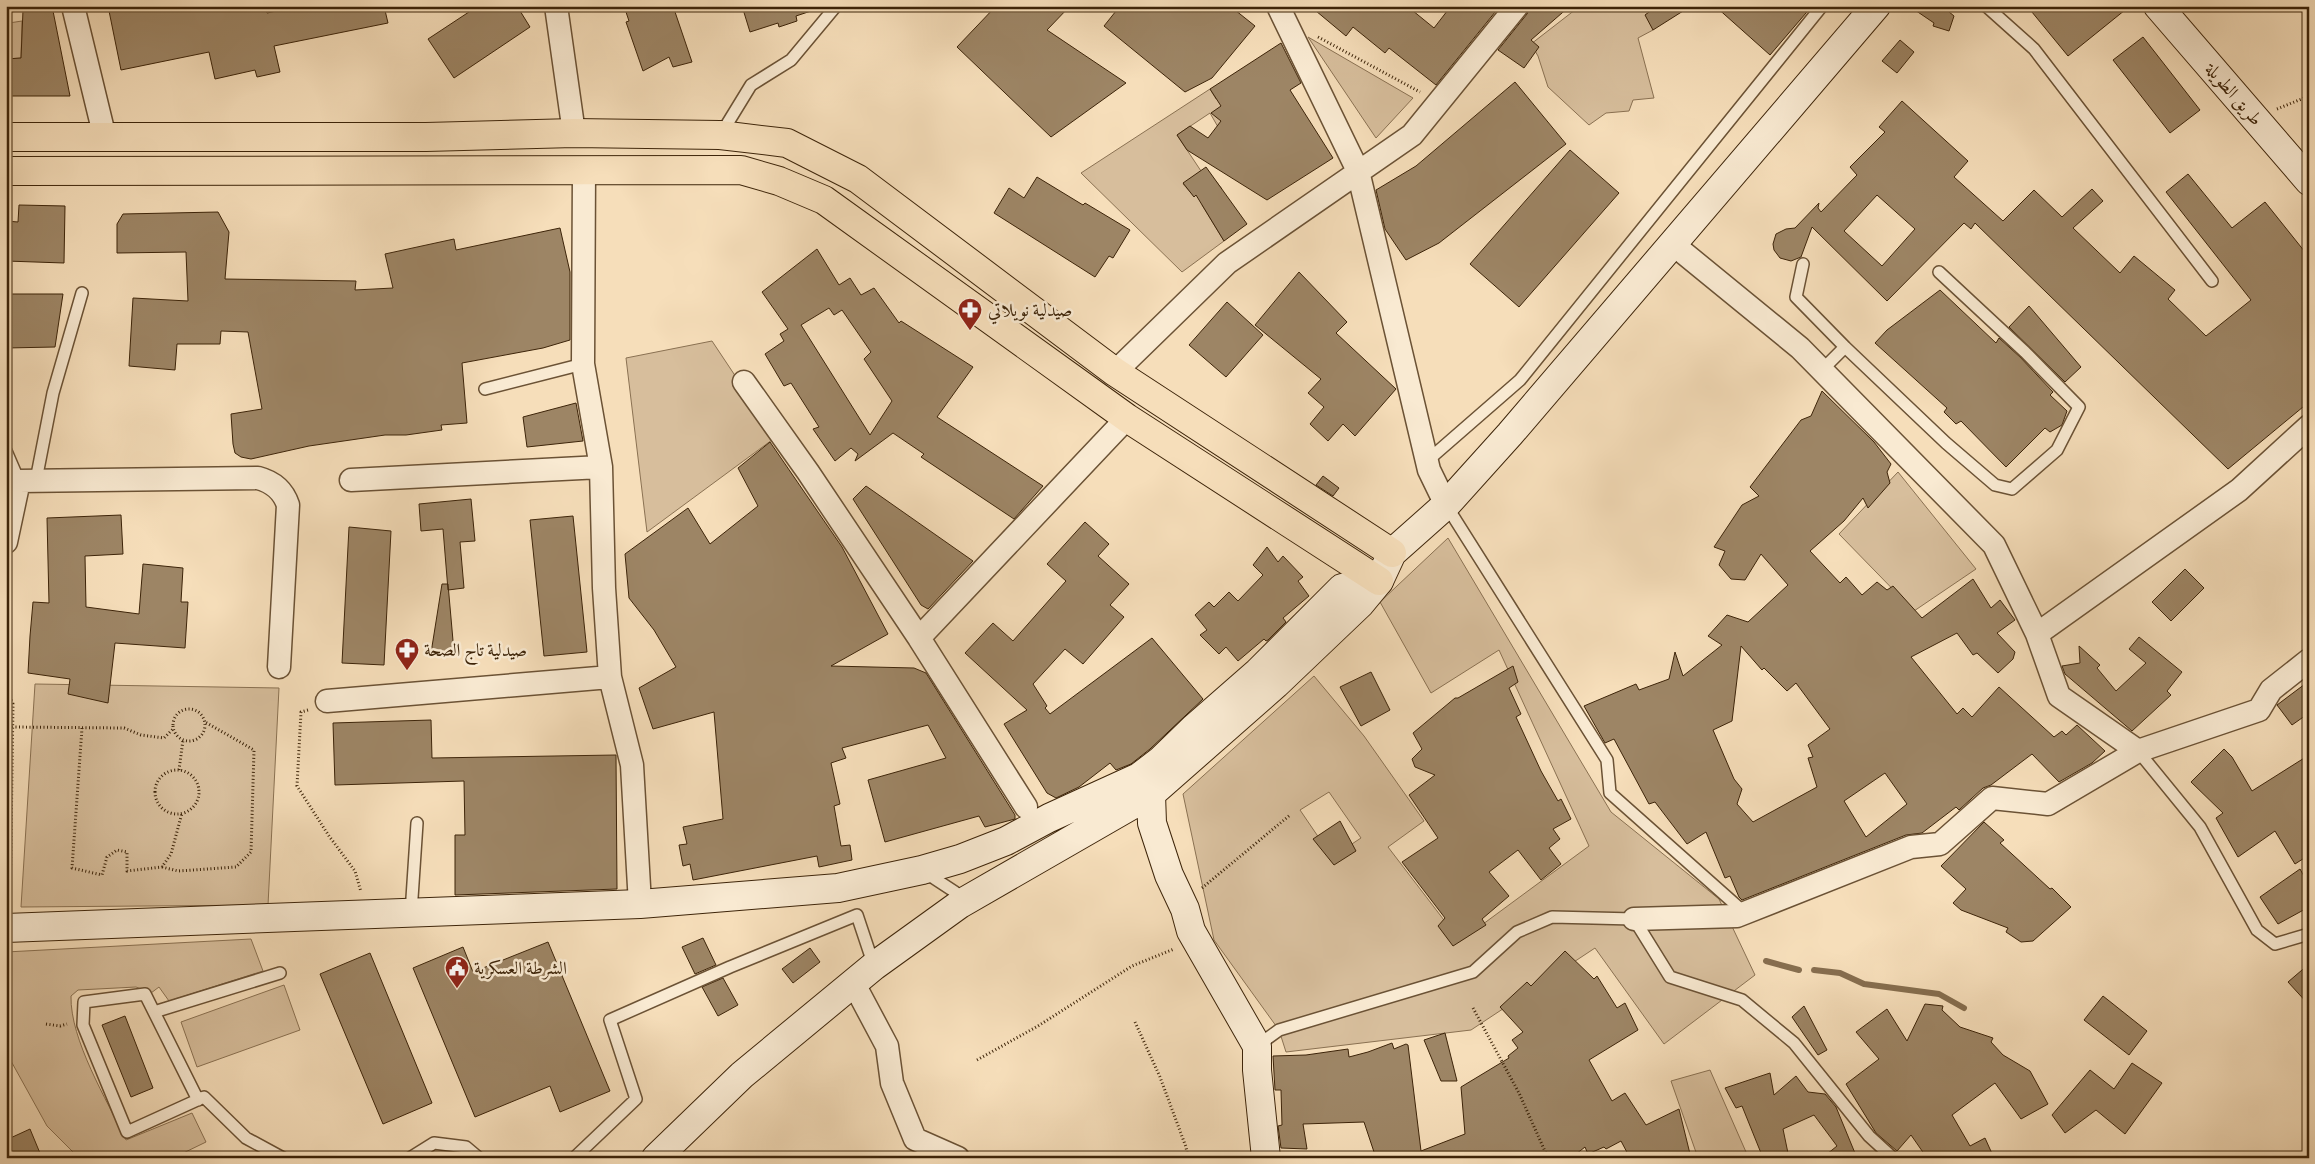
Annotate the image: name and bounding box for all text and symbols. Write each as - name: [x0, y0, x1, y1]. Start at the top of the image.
- street label: طريق الطويلة: [2199, 57, 2267, 131]
- pharmacy icon: صيدلية نويلاتي: [957, 297, 983, 331]
- place label: صيدلية نويلاتي: [988, 299, 1072, 325]
- pharmacy icon: صيدلية تاج الصحة: [394, 637, 420, 671]
- place label: صيدلية تاج الصحة: [424, 639, 527, 666]
- public building icon: الشرطة العسكرية: [444, 955, 470, 989]
- place label: الشرطة العسكرية: [474, 957, 567, 980]

